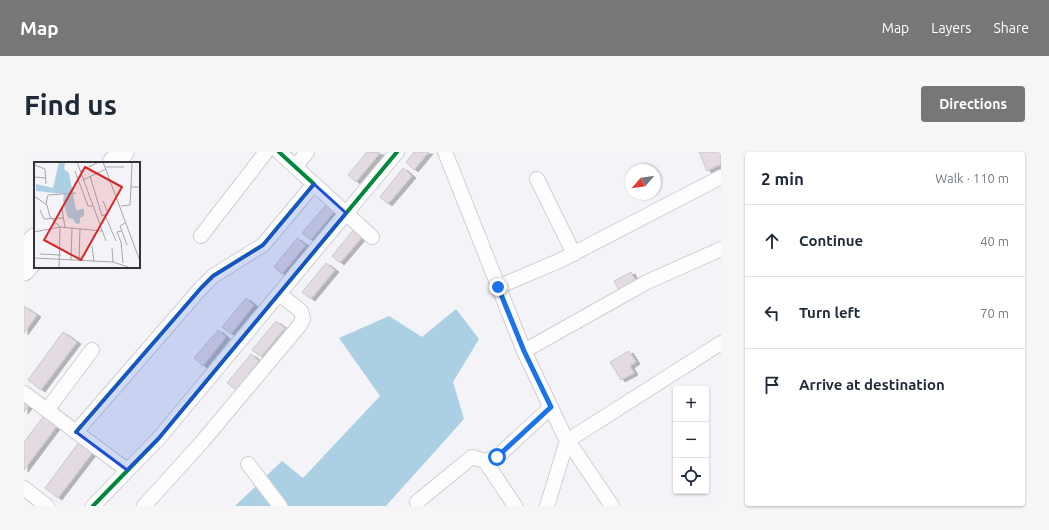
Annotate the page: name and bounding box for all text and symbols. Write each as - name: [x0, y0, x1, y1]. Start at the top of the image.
- text: Map: [20, 17, 59, 39]
- text: Map: [882, 20, 909, 36]
- text: Layers: [931, 20, 971, 36]
- text: Share: [993, 20, 1029, 36]
- button: Directions: [921, 86, 1025, 122]
- text: Find us: [24, 89, 117, 120]
- inset map: [34, 162, 140, 268]
- north arrow: [625, 164, 661, 200]
- text: 2 min: [761, 169, 804, 188]
- text: Walk · 110 m: [935, 171, 1009, 185]
- icon: ahead: [761, 230, 783, 252]
- text: Continue: [799, 232, 863, 249]
- text: 40 m: [980, 234, 1009, 248]
- route end: [489, 278, 507, 296]
- icon: left: [761, 302, 783, 324]
- text: Turn left: [799, 304, 860, 321]
- text: 70 m: [980, 306, 1009, 320]
- icon: arrive: [761, 374, 783, 396]
- text: Arrive at destination: [799, 376, 945, 393]
- map controls: [673, 386, 709, 494]
- button: +: [673, 386, 709, 422]
- button: −: [673, 422, 709, 458]
- route start: [488, 448, 506, 466]
- button: locate: [673, 458, 709, 494]

